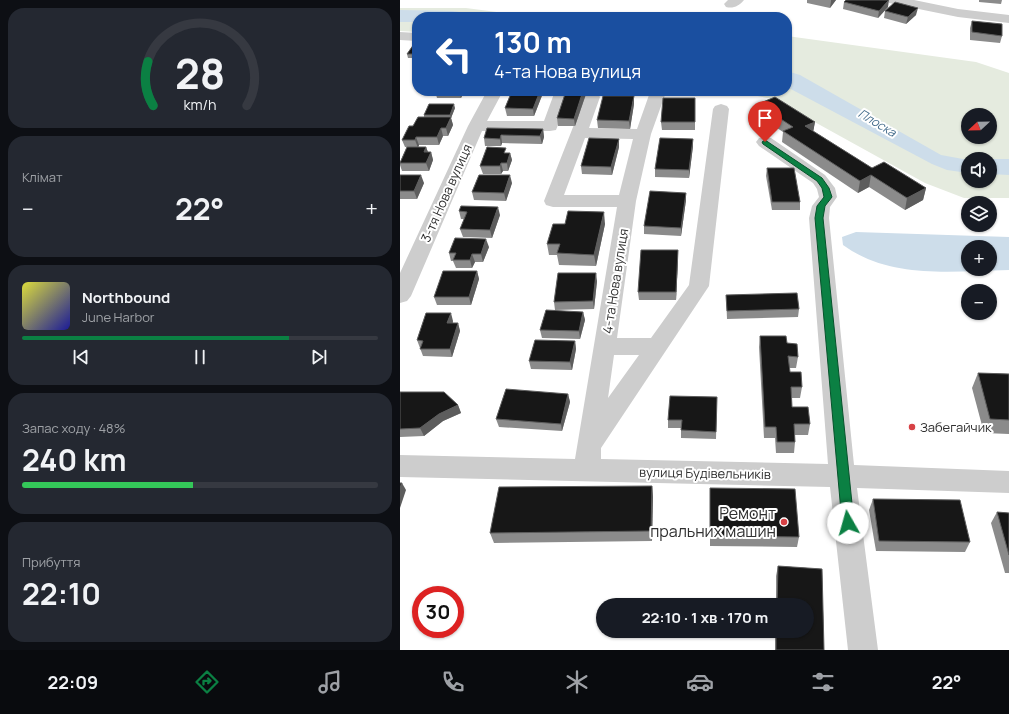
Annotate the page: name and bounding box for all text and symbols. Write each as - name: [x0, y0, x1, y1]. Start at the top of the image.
- text: 130 m: [494, 23, 572, 61]
- icon: left: [428, 28, 480, 80]
- text: 28: [175, 45, 225, 101]
- text: 4-та Нова вулиця: [494, 59, 641, 83]
- text: km/h: [183, 95, 217, 114]
- pin: [748, 101, 782, 142]
- water label: Плоска: [855, 105, 901, 141]
- icon: arrive: [754, 107, 776, 129]
- north arrow: [961, 108, 997, 144]
- map controls: [961, 108, 997, 320]
- street label: 3-тя Нова вулиця: [416, 141, 476, 245]
- button: sound: [961, 152, 997, 188]
- text: Клімат: [22, 168, 63, 186]
- text: 22°: [175, 188, 224, 229]
- text: −: [22, 194, 34, 224]
- text: +: [365, 194, 378, 224]
- button: layers: [961, 196, 997, 232]
- street label: 4-та Нова вулиця: [598, 227, 632, 335]
- button: +: [961, 240, 997, 276]
- button: −: [961, 284, 997, 320]
- text: Northbound: [82, 287, 170, 308]
- text: June Harbor: [82, 308, 155, 326]
- icon: previous: [70, 346, 92, 368]
- icon: pause: [189, 346, 211, 368]
- icon: next: [308, 346, 330, 368]
- place label: Забегайчик: [920, 418, 992, 436]
- text: Запас ходу · 48%: [22, 419, 125, 437]
- marker: Забегайчик: [907, 422, 917, 432]
- text: 240 km: [22, 439, 126, 480]
- street label: вулиця Будівельників: [639, 463, 771, 483]
- place label: Ремонт пральних машин: [650, 502, 776, 542]
- position arrow: [827, 502, 869, 544]
- marker: Ремонт пральних машин: [779, 517, 789, 527]
- text: Прибуття: [22, 553, 80, 571]
- text: 22:10: [22, 573, 101, 614]
- speed limit sign: 30: [412, 586, 464, 638]
- text: 22:10 · 1 хв · 170 m: [642, 607, 768, 628]
- icon: directions: [193, 668, 221, 696]
- icon: music: [316, 668, 344, 696]
- icon: phone: [439, 668, 467, 696]
- icon: climate: [563, 668, 591, 696]
- icon: car: [686, 668, 714, 696]
- icon: filters: [809, 668, 837, 696]
- text: 22:09: [48, 670, 98, 694]
- text: 22°: [932, 670, 961, 694]

